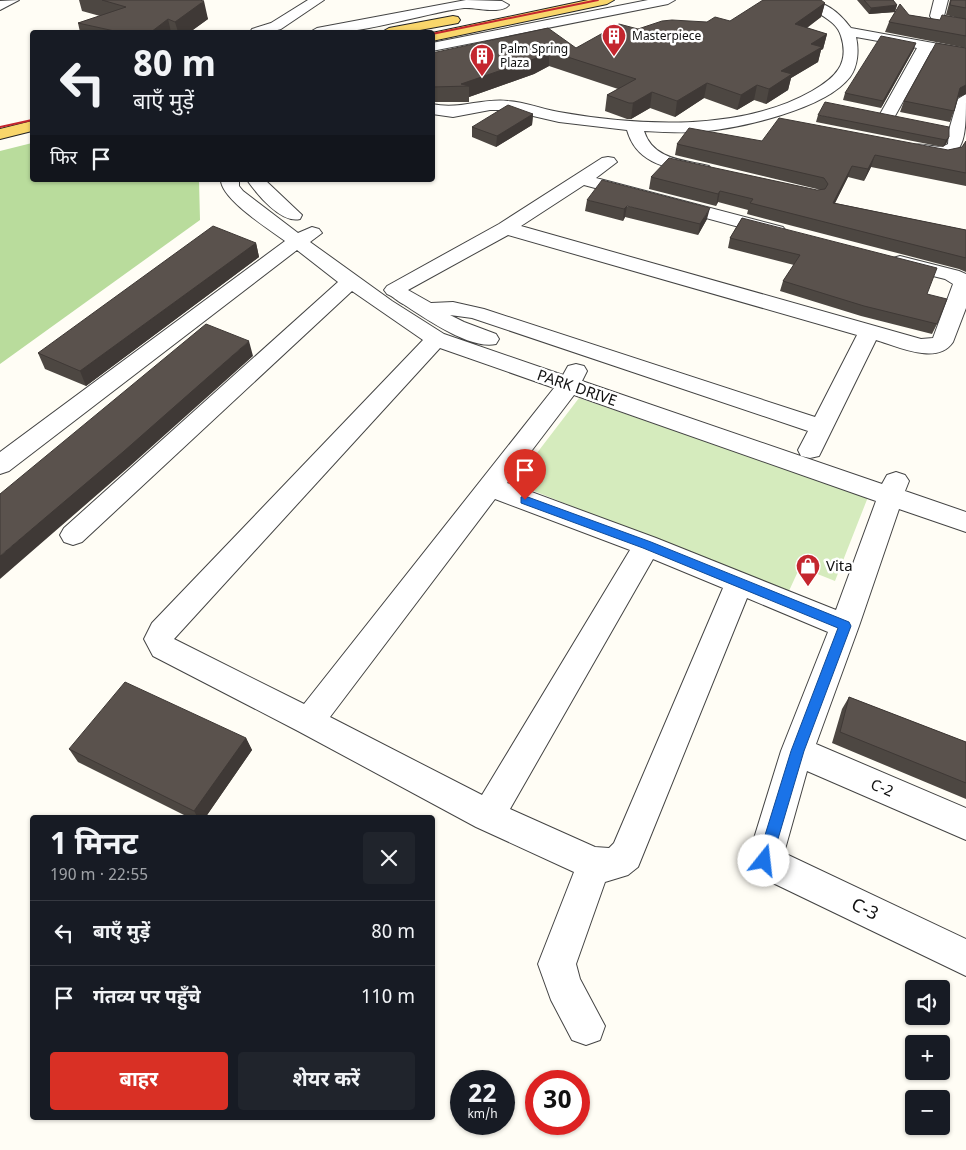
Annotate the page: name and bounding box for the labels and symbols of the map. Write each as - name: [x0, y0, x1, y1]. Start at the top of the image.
- building icon: Masterpiece: [601, 23, 627, 57]
- place label: Masterpiece: [632, 29, 701, 45]
- place label: Palm Spring Plaza: [500, 42, 568, 72]
- building icon: Palm Spring Plaza: [469, 43, 495, 77]
- street label: PARK DRIVE: [534, 367, 619, 412]
- pin: [504, 449, 546, 500]
- shop icon: Vita: [795, 553, 821, 587]
- place label: Vita: [826, 558, 853, 577]
- street label: C-2: [867, 776, 896, 803]
- position arrow: [737, 834, 789, 886]
- street label: C-3: [847, 894, 882, 927]
- speed limit sign: 30: [525, 1070, 590, 1135]

